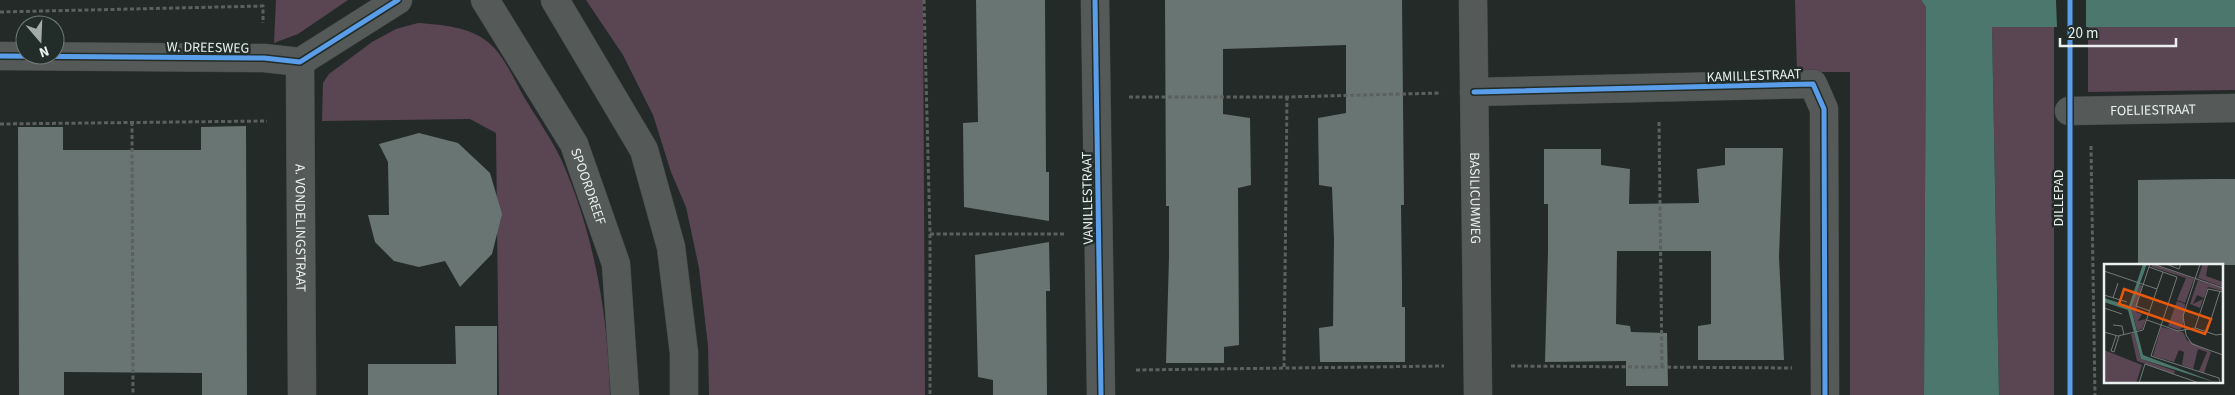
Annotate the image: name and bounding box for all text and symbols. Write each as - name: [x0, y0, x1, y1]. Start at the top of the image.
- north arrow: [15, 15, 65, 65]
- scale bar: [2060, 15, 2176, 47]
- text: 20 m: [2068, 23, 2098, 44]
- street label: W. DREESWEG: [166, 37, 249, 59]
- text: N: [36, 40, 52, 62]
- street label: KAMILLESTRAAT: [1706, 64, 1802, 88]
- street label: FOELIESTRAAT: [2110, 100, 2197, 121]
- street label: SPOORDREEF: [565, 145, 611, 228]
- street label: VANILLESTRAAT: [1077, 151, 1099, 245]
- street label: BASILICUMWEG: [1464, 152, 1485, 244]
- street label: A. VONDELINGSTRAAT: [290, 164, 310, 293]
- street label: DILLEPAD: [2049, 170, 2069, 226]
- inset map: [2104, 264, 2222, 382]

